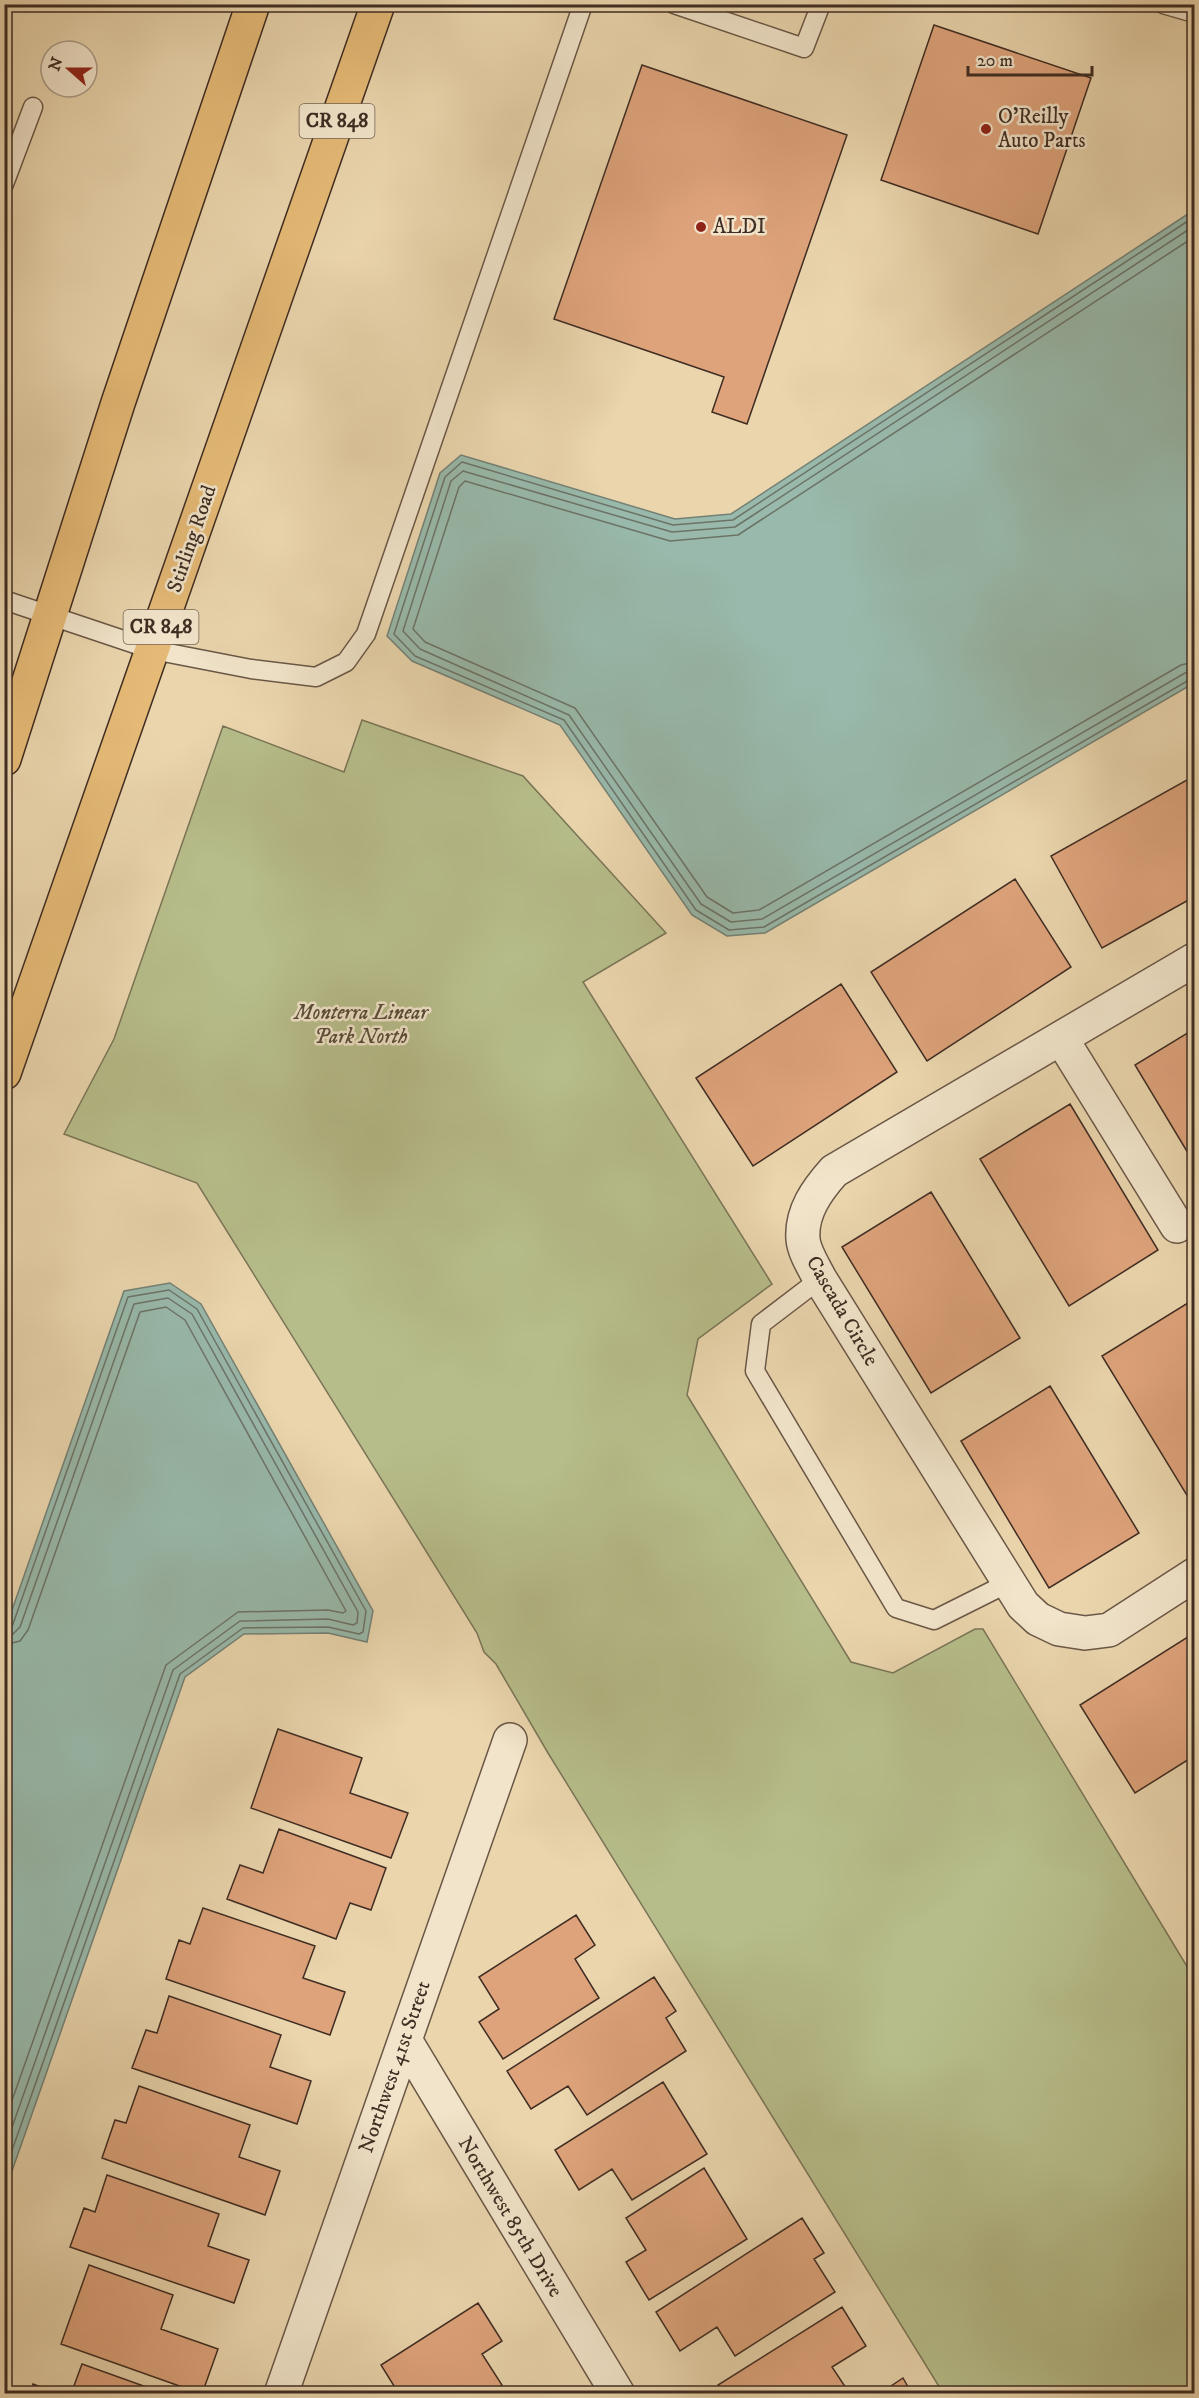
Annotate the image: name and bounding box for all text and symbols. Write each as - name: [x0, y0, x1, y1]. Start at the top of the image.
- north arrow: [39, 39, 99, 99]
- scale bar: [968, 39, 1092, 77]
- text: 20 m: [977, 50, 1013, 72]
- text: N: [44, 54, 68, 74]
- road number: CR 848: [300, 104, 374, 138]
- place label: O'Reilly Auto Parts: [998, 104, 1086, 154]
- marker: O'Reilly Auto Parts: [979, 122, 993, 136]
- place label: ALDI: [713, 214, 766, 240]
- marker: ALDI: [694, 220, 708, 234]
- street label: Stirling Road: [162, 481, 223, 596]
- road number: CR 848: [124, 610, 198, 644]
- park label: Monterra Linear Park North: [292, 1000, 429, 1050]
- street label: Cascada Circle: [800, 1251, 884, 1371]
- street label: Northwest 41st Street: [353, 1977, 437, 2157]
- street label: Northwest 85th Drive: [452, 2132, 568, 2302]

